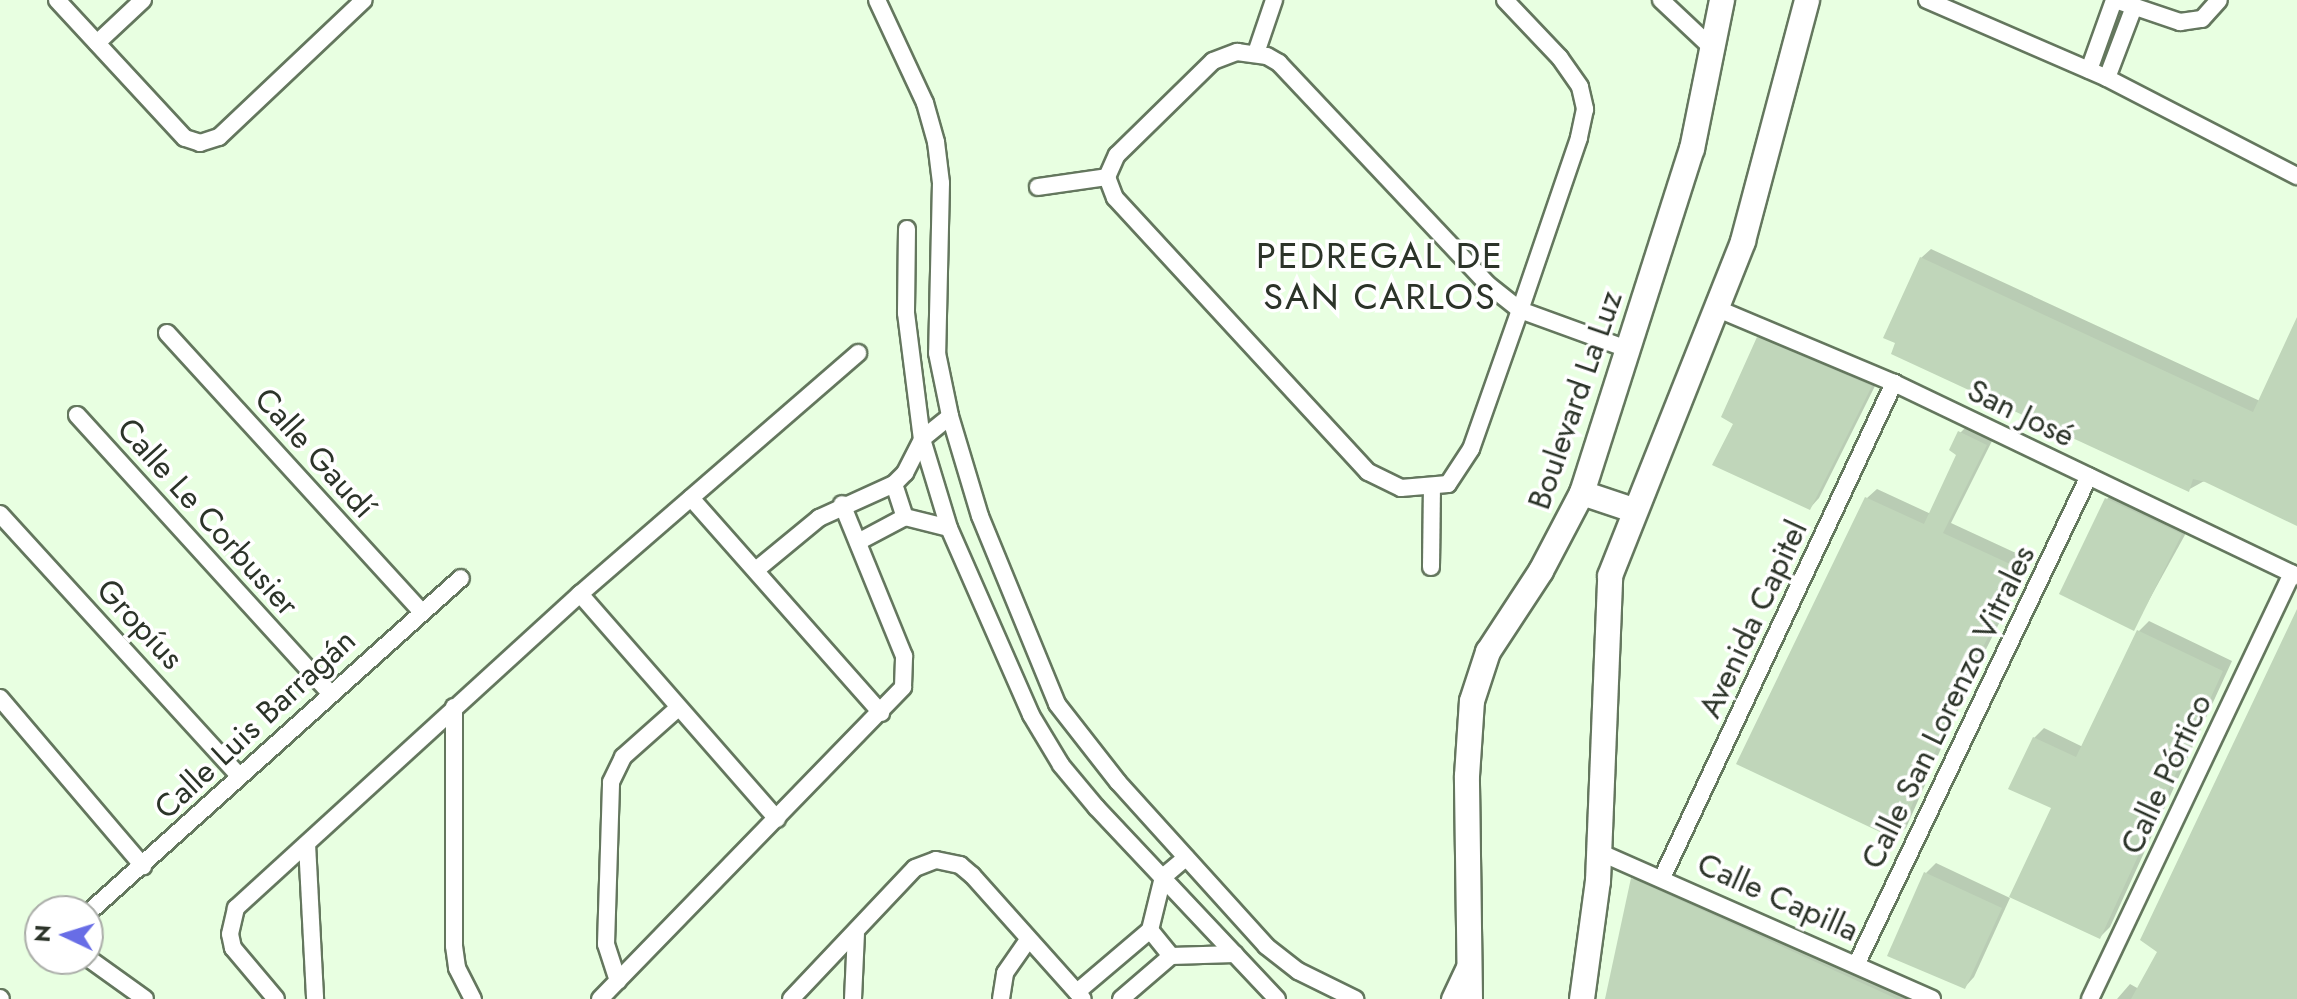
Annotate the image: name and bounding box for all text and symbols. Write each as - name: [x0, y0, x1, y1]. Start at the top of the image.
- district label: PEDREGAL DE SAN CARLOS: [1256, 233, 1504, 318]
- street label: Boulevard La Luz: [1520, 286, 1630, 514]
- street label: San José: [1961, 371, 2081, 455]
- street label: Calle Gaudí: [247, 380, 383, 526]
- street label: Calle Le Corbusier: [109, 410, 307, 624]
- street label: Avenida Capitel: [1691, 514, 1815, 724]
- street label: Calle San Lorenzo Vitrales: [1853, 539, 2043, 875]
- street label: Gropíus: [89, 571, 191, 677]
- street label: Calle Luis Barragán: [147, 621, 363, 827]
- street label: Calle Pórtico: [2112, 688, 2220, 860]
- street label: Calle Capilla: [1692, 844, 1864, 950]
- north arrow: [24, 895, 104, 975]
- text: N: [25, 924, 59, 943]

